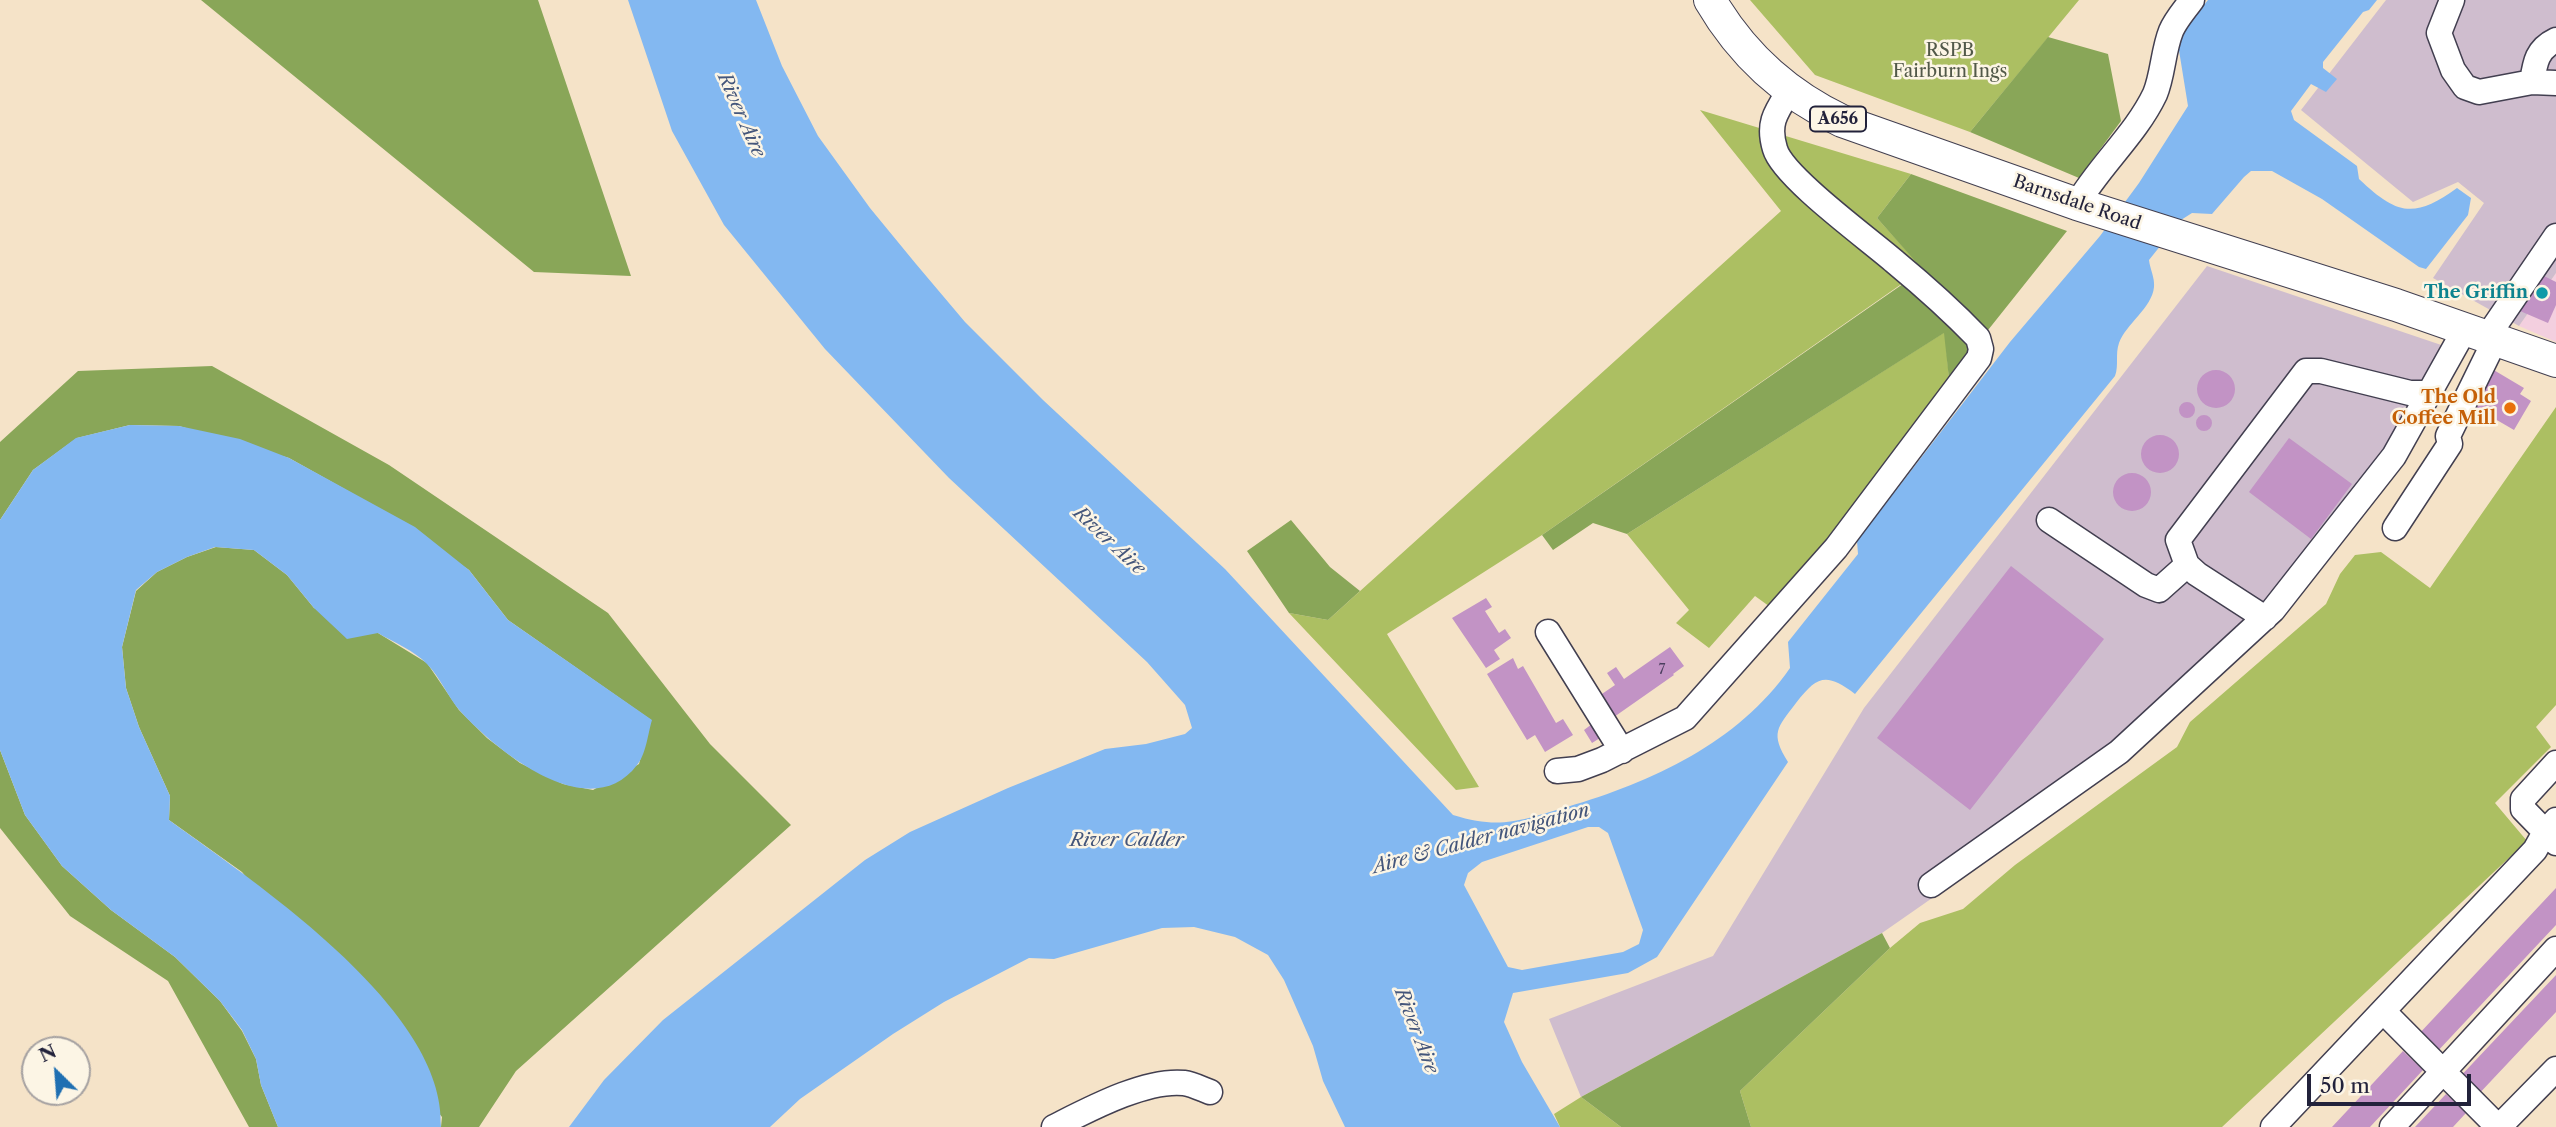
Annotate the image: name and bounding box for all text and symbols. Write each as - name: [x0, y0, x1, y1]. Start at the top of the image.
- park label: RSPB Fairburn Ings: [1893, 40, 2007, 82]
- water label: River Aire: [712, 69, 770, 161]
- road number: A656: [1810, 106, 1866, 132]
- street label: Barnsdale Road: [2010, 171, 2144, 235]
- place label: The Griffin: [2424, 282, 2528, 304]
- marker: The Griffin: [2534, 285, 2550, 301]
- place label: The Old Coffee Mill: [2392, 387, 2496, 430]
- marker: The Old Coffee Mill: [2502, 400, 2518, 416]
- water label: River Aire: [1068, 502, 1150, 580]
- house number: 7: [1659, 662, 1665, 678]
- water label: Aire & Calder navigation: [1370, 799, 1592, 879]
- water label: River Calder: [1070, 830, 1184, 852]
- water label: River Aire: [1389, 985, 1443, 1077]
- north arrow: [21, 1036, 91, 1106]
- text: N: [35, 1039, 60, 1067]
- scale bar: [2311, 1060, 2476, 1104]
- text: 50 m: [2320, 1073, 2370, 1098]

